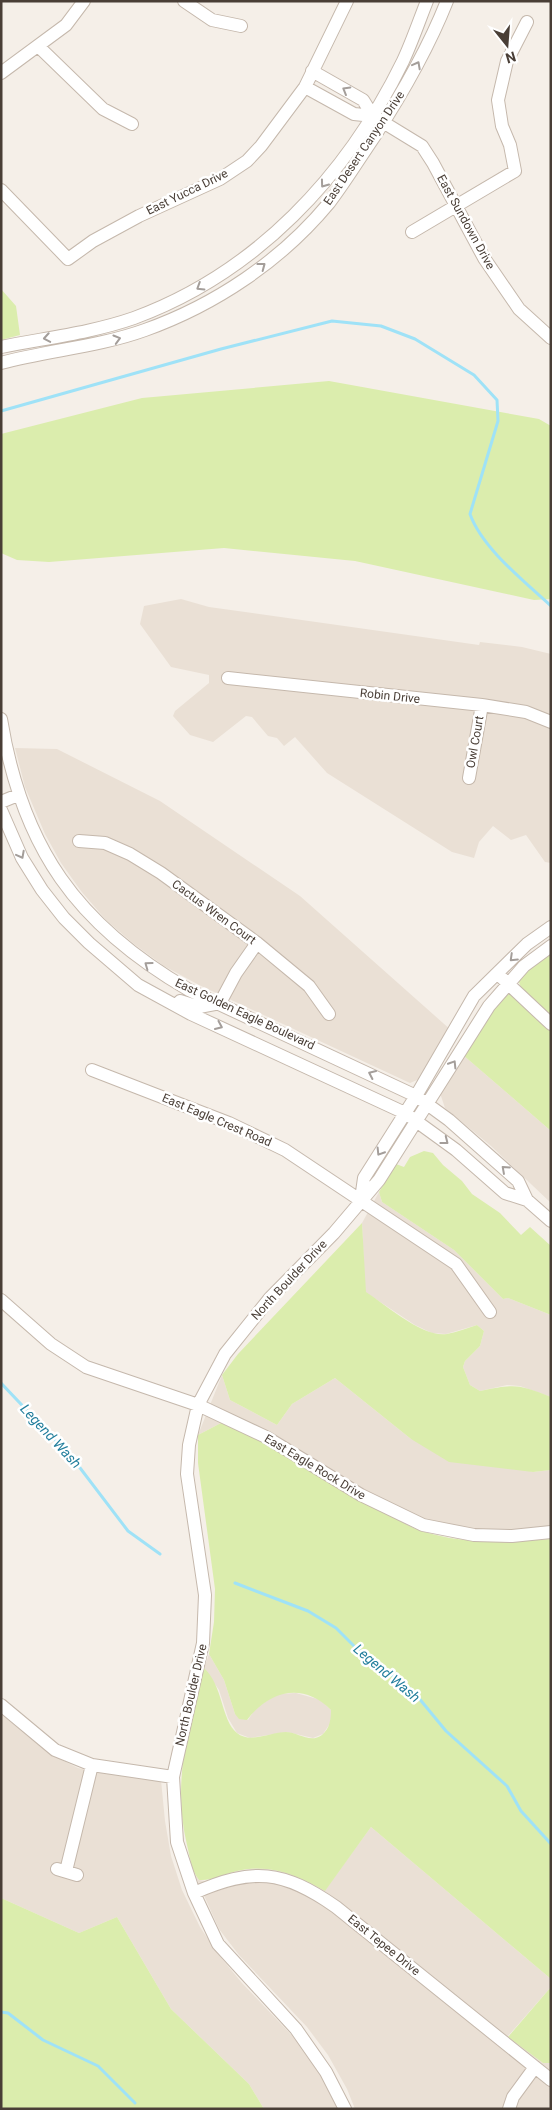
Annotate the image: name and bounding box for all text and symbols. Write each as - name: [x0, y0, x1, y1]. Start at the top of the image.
- north arrow: [482, 20, 532, 70]
- text: N: [504, 48, 518, 67]
- one-way arrow: [411, 61, 421, 70]
- one-way arrow: [342, 87, 351, 97]
- street label: East Desert Canyon Drive: [321, 88, 407, 208]
- street label: East Yucca Drive: [144, 166, 230, 218]
- street label: East Sundown Drive: [434, 172, 498, 272]
- one-way arrow: [321, 178, 330, 188]
- one-way arrow: [256, 264, 265, 272]
- one-way arrow: [197, 281, 206, 291]
- one-way arrow: [43, 333, 51, 343]
- one-way arrow: [113, 334, 121, 344]
- street label: Robin Drive: [359, 686, 421, 706]
- street label: Owl Court: [464, 715, 486, 769]
- one-way arrow: [15, 850, 25, 859]
- street label: Cactus Wren Court: [169, 877, 259, 947]
- one-way arrow: [510, 952, 519, 961]
- one-way arrow: [144, 962, 154, 971]
- street label: East Golden Eagle Boulevard: [173, 975, 317, 1053]
- one-way arrow: [214, 1020, 223, 1031]
- one-way arrow: [447, 1060, 456, 1069]
- one-way arrow: [368, 1070, 377, 1081]
- street label: East Eagle Crest Road: [160, 1091, 274, 1149]
- one-way arrow: [439, 1135, 448, 1143]
- one-way arrow: [377, 1147, 387, 1156]
- one-way arrow: [501, 1166, 510, 1175]
- street label: North Boulder Drive: [248, 1237, 330, 1323]
- water label: Legend Wash: [17, 1401, 85, 1471]
- street label: East Eagle Rock Drive: [262, 1431, 368, 1503]
- water label: Legend Wash: [351, 1641, 423, 1705]
- street label: North Boulder Drive: [172, 1643, 210, 1747]
- street label: East Tepee Drive: [345, 1912, 423, 1978]

